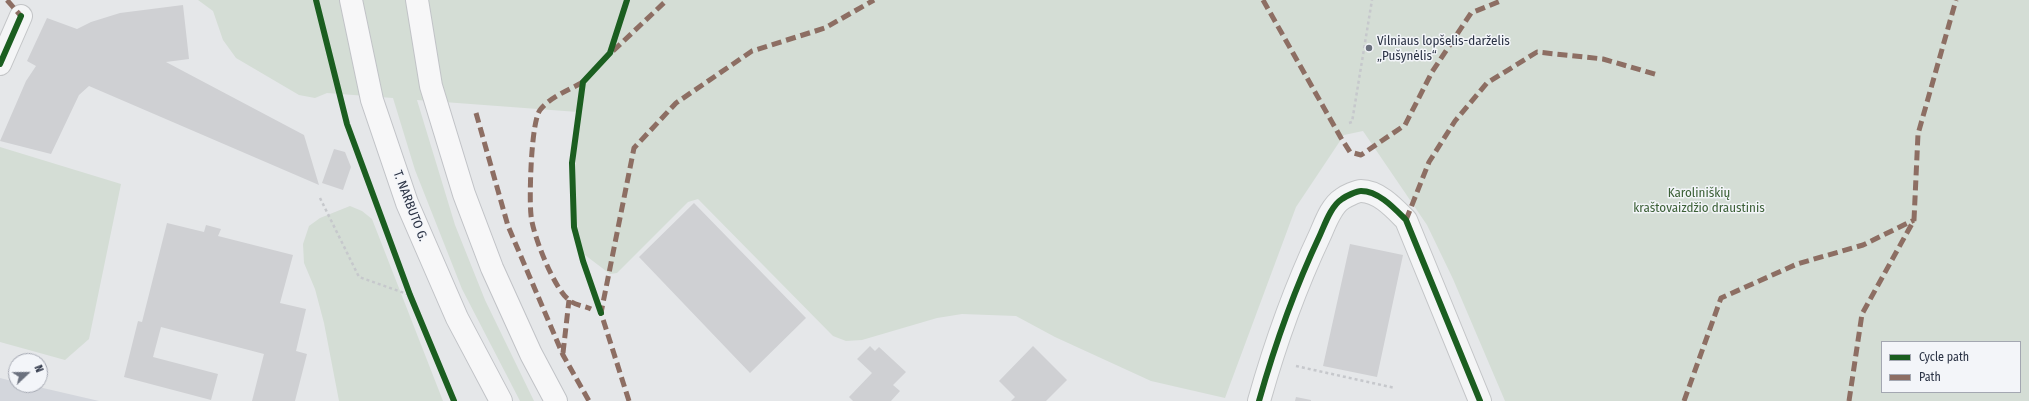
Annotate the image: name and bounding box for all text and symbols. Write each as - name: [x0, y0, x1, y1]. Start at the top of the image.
- place label: Vilniaus lopšelis-darželis „Pušynėlis“: [1377, 33, 1510, 64]
- marker: Vilniaus lopšelis-darželis „Pušynėlis“: [1364, 43, 1374, 53]
- street label: T. NARBUTO G.: [389, 168, 431, 244]
- park label: Karoliniškių kraštovaizdžio draustinis: [1633, 185, 1765, 216]
- legend: [1881, 341, 2021, 393]
- text: Cycle path: [1919, 350, 1969, 364]
- north arrow: [8, 353, 48, 393]
- text: N: [31, 363, 46, 374]
- text: Path: [1919, 370, 1941, 384]

